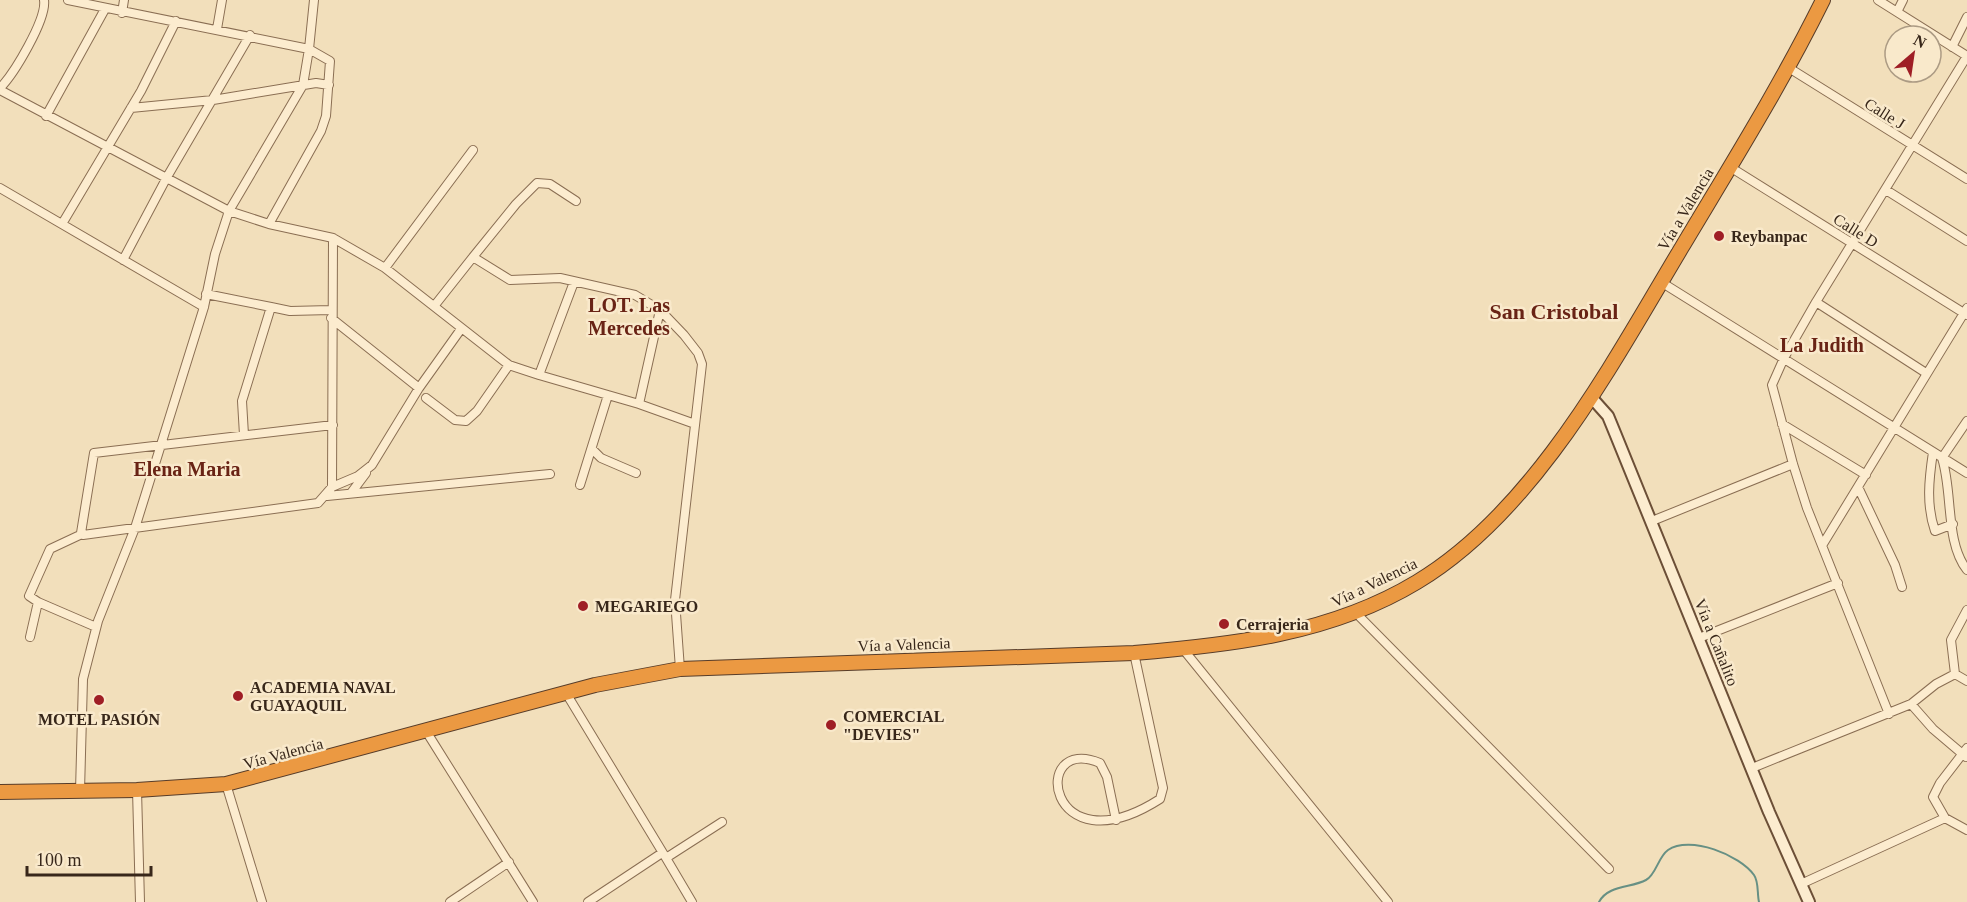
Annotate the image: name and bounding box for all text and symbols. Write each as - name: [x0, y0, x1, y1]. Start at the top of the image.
- north arrow: [1883, 24, 1943, 84]
- text: N: [1911, 31, 1930, 52]
- street label: Calle J: [1862, 95, 1908, 132]
- street label: Vía a Valencia: [1654, 165, 1717, 253]
- street label: Calle D: [1830, 210, 1881, 251]
- place label: Reybanpac: [1731, 228, 1807, 246]
- marker: Reybanpac: [1712, 229, 1726, 243]
- district label: LOT. Las Mercedes: [588, 294, 670, 339]
- district label: San Cristobal: [1490, 299, 1618, 324]
- district label: La Judith: [1780, 334, 1864, 356]
- district label: Elena Maria: [133, 458, 241, 480]
- street label: Vía a Valencia: [1329, 554, 1420, 610]
- street label: Vía a Cañalito: [1691, 596, 1742, 688]
- place label: MEGARIEGO: [595, 598, 698, 615]
- marker: MEGARIEGO: [576, 599, 590, 613]
- place label: Cerrajeria: [1236, 616, 1309, 634]
- marker: Cerrajeria: [1217, 617, 1231, 631]
- street label: Vía a Valencia: [857, 634, 951, 655]
- place label: ACADEMIA NAVAL GUAYAQUIL: [250, 679, 396, 714]
- marker: ACADEMIA NAVAL GUAYAQUIL: [231, 689, 245, 703]
- marker: MOTEL PASIÓN: [92, 693, 106, 707]
- place label: COMERCIAL "DEVIES": [843, 708, 944, 743]
- place label: MOTEL PASIÓN: [38, 710, 160, 728]
- marker: COMERCIAL "DEVIES": [824, 718, 838, 732]
- street label: Vía Valencia: [241, 735, 325, 772]
- scale bar: [27, 839, 152, 877]
- text: 100 m: [36, 850, 82, 870]

